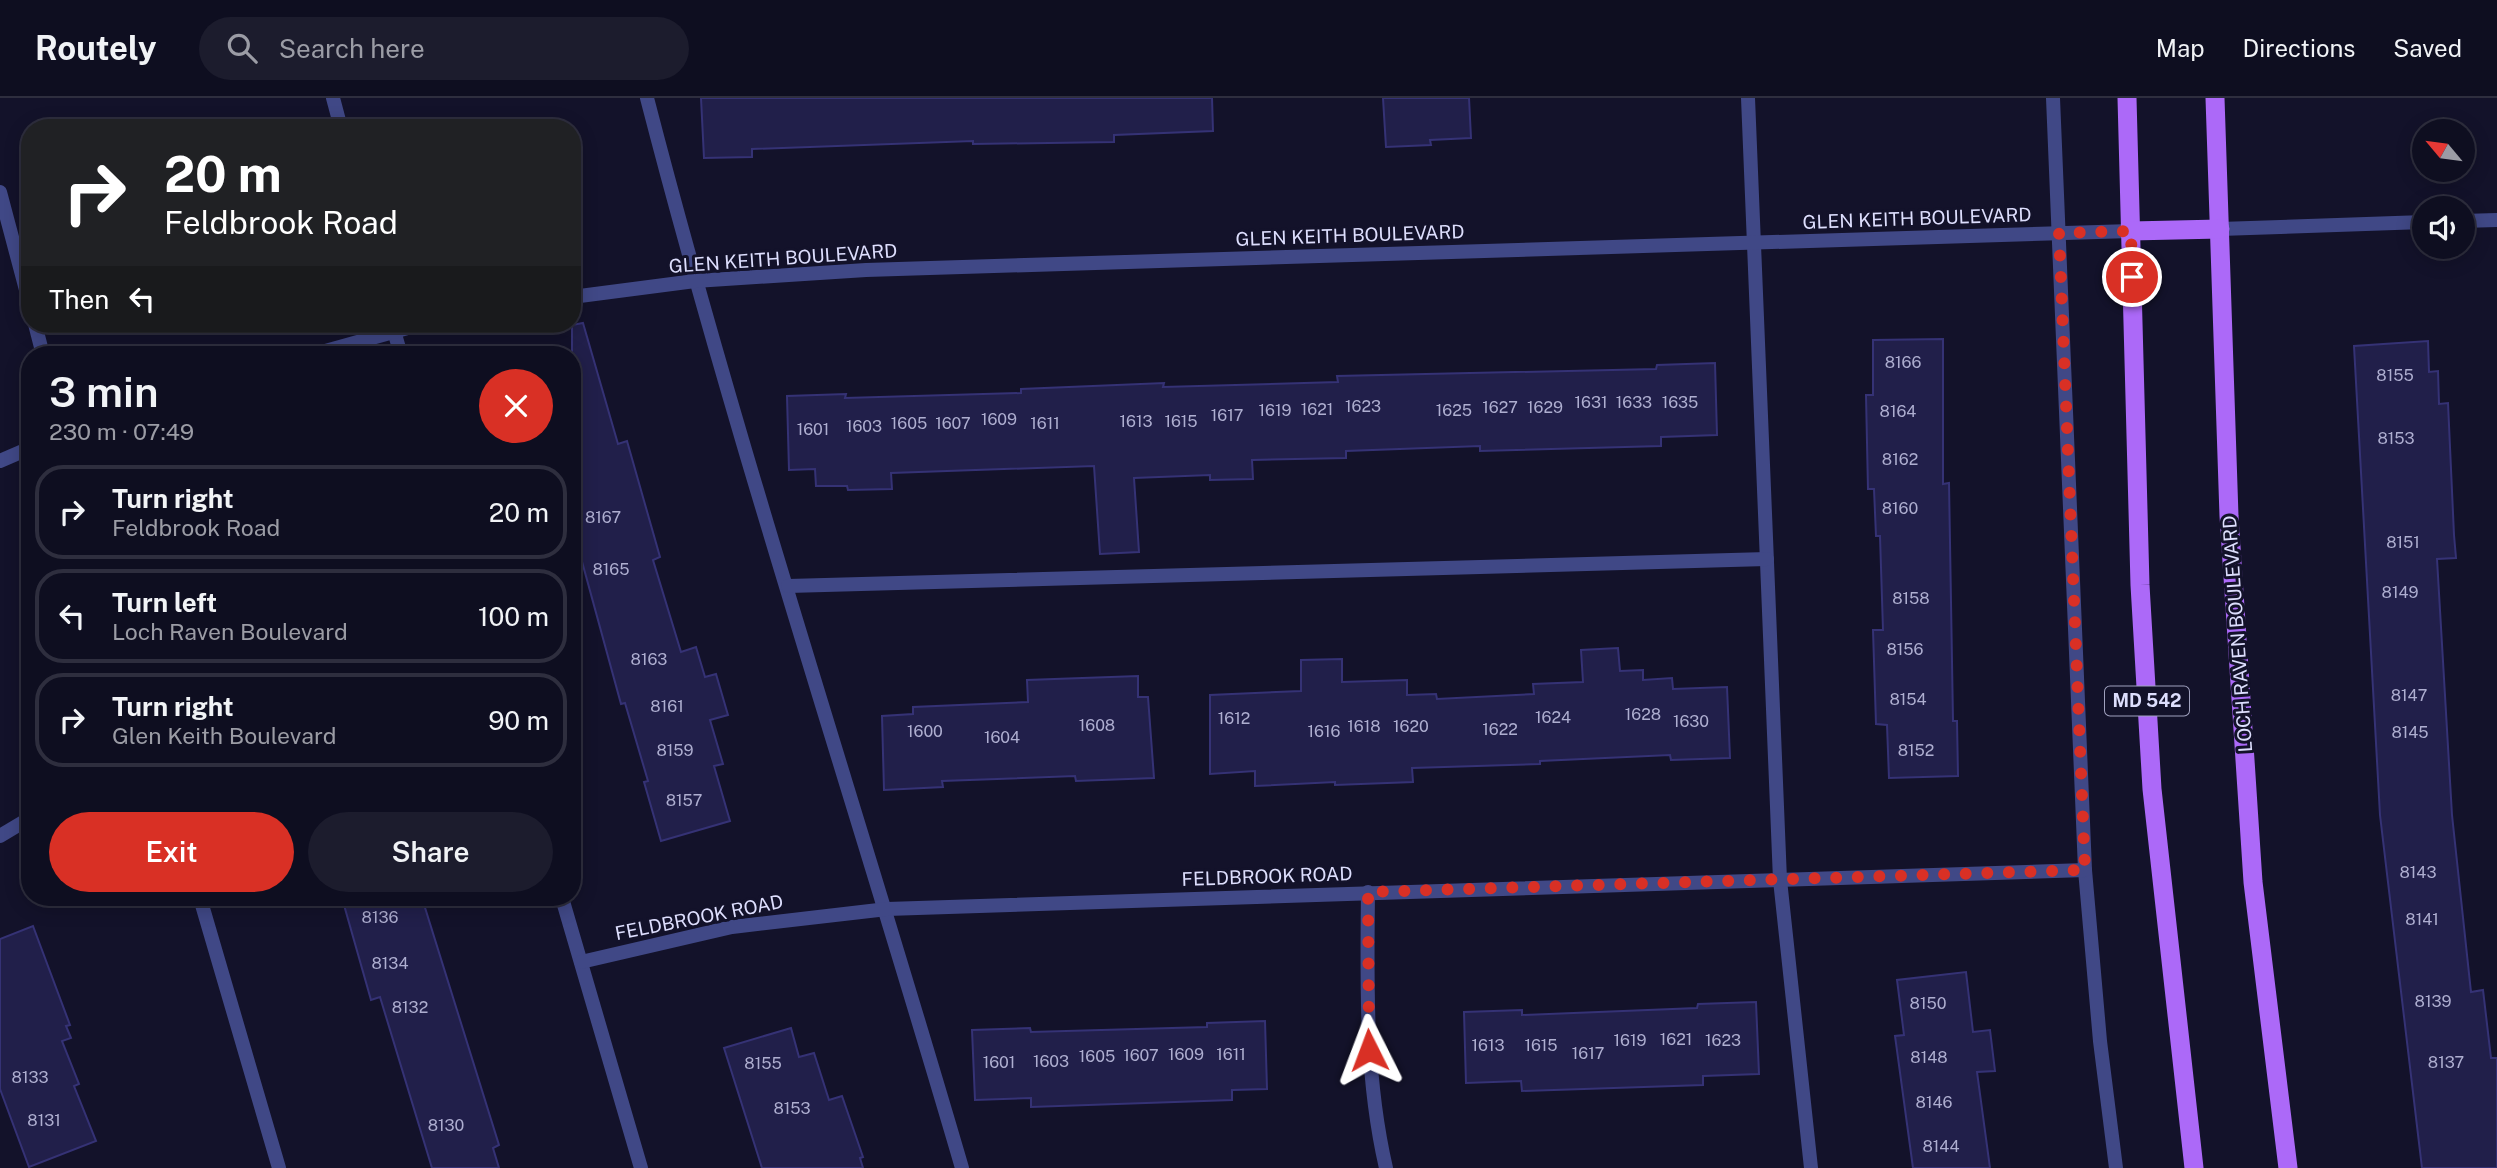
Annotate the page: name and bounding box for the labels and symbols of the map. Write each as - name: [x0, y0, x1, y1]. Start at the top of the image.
- north arrow: [2412, 119, 2474, 182]
- street label: GLEN KEITH BOULEVARD: [1802, 203, 2032, 233]
- street label: GLEN KEITH BOULEVARD: [1235, 220, 1465, 250]
- street label: GLEN KEITH BOULEVARD: [668, 239, 898, 277]
- pin: [2102, 247, 2162, 307]
- house number: 8166: [1885, 353, 1921, 372]
- house number: 8155: [2376, 366, 2414, 385]
- house number: 1631: [1575, 393, 1607, 412]
- house number: 1633: [1616, 393, 1652, 412]
- house number: 1635: [1662, 393, 1698, 412]
- house number: 1623: [1345, 397, 1381, 416]
- house number: 1627: [1482, 398, 1518, 417]
- house number: 1629: [1527, 398, 1563, 417]
- house number: 1621: [1301, 400, 1333, 419]
- house number: 1619: [1259, 401, 1291, 420]
- house number: 1625: [1436, 401, 1472, 420]
- house number: 8164: [1880, 402, 1916, 421]
- house number: 1617: [1211, 406, 1243, 425]
- house number: 1609: [981, 410, 1017, 429]
- house number: 1613: [1119, 412, 1153, 431]
- house number: 1615: [1164, 412, 1198, 431]
- house number: 1605: [891, 414, 927, 433]
- house number: 1607: [935, 414, 971, 433]
- house number: 1611: [1030, 414, 1060, 433]
- house number: 1603: [846, 417, 882, 436]
- house number: 1601: [797, 420, 829, 439]
- house number: 8153: [2377, 429, 2415, 448]
- house number: 8162: [1882, 450, 1918, 469]
- house number: 8160: [1882, 499, 1918, 518]
- house number: 8167: [585, 508, 621, 527]
- street label: LOCH RAVEN BOULEVARD: [2218, 515, 2256, 753]
- house number: 8151: [2386, 533, 2420, 552]
- house number: 8165: [592, 560, 630, 579]
- house number: 8149: [2382, 583, 2418, 602]
- house number: 8158: [1892, 589, 1930, 608]
- house number: 8156: [1886, 640, 1924, 659]
- house number: 8163: [631, 650, 667, 669]
- road number: MD 542: [2105, 686, 2189, 716]
- house number: 8147: [2391, 686, 2427, 705]
- house number: 8154: [1889, 690, 1927, 709]
- house number: 8161: [650, 697, 684, 716]
- house number: 1628: [1625, 705, 1661, 724]
- house number: 1624: [1535, 708, 1571, 727]
- house number: 1612: [1218, 709, 1250, 728]
- house number: 1630: [1673, 712, 1709, 731]
- house number: 1608: [1079, 716, 1115, 735]
- house number: 1618: [1347, 717, 1381, 736]
- house number: 1620: [1393, 717, 1429, 736]
- house number: 1622: [1482, 720, 1518, 739]
- house number: 1600: [907, 722, 943, 741]
- house number: 1616: [1308, 722, 1341, 741]
- house number: 8145: [2391, 723, 2429, 742]
- house number: 1604: [984, 728, 1020, 747]
- house number: 8159: [656, 741, 694, 760]
- house number: 8152: [1898, 741, 1934, 760]
- house number: 8157: [666, 791, 702, 810]
- street label: FELDBROOK ROAD: [1181, 862, 1353, 890]
- house number: 8143: [2399, 863, 2437, 882]
- street label: FELDBROOK ROAD: [613, 890, 785, 944]
- house number: 8136: [362, 908, 398, 927]
- house number: 8141: [2405, 910, 2439, 929]
- house number: 8134: [372, 954, 408, 973]
- house number: 8139: [2415, 992, 2451, 1011]
- house number: 8150: [1910, 994, 1947, 1013]
- house number: 8132: [392, 998, 428, 1017]
- position arrow: [1332, 1013, 1406, 1087]
- house number: 1621: [1660, 1030, 1692, 1049]
- house number: 1619: [1614, 1031, 1646, 1050]
- house number: 1623: [1705, 1031, 1741, 1050]
- house number: 1613: [1471, 1036, 1505, 1055]
- house number: 1615: [1524, 1036, 1558, 1055]
- house number: 1617: [1572, 1044, 1604, 1063]
- house number: 1609: [1168, 1045, 1204, 1064]
- house number: 1611: [1216, 1045, 1246, 1064]
- house number: 1607: [1123, 1046, 1159, 1065]
- house number: 1605: [1079, 1047, 1115, 1066]
- house number: 8148: [1910, 1048, 1948, 1067]
- house number: 1603: [1033, 1052, 1069, 1071]
- house number: 1601: [983, 1053, 1015, 1072]
- house number: 8137: [2428, 1053, 2464, 1072]
- house number: 8155: [744, 1054, 782, 1073]
- house number: 8133: [12, 1068, 48, 1087]
- house number: 8146: [1916, 1093, 1952, 1112]
- house number: 8153: [773, 1099, 811, 1118]
- house number: 8131: [27, 1111, 61, 1130]
- house number: 8130: [428, 1116, 465, 1135]
- house number: 8144: [1923, 1137, 1959, 1156]

